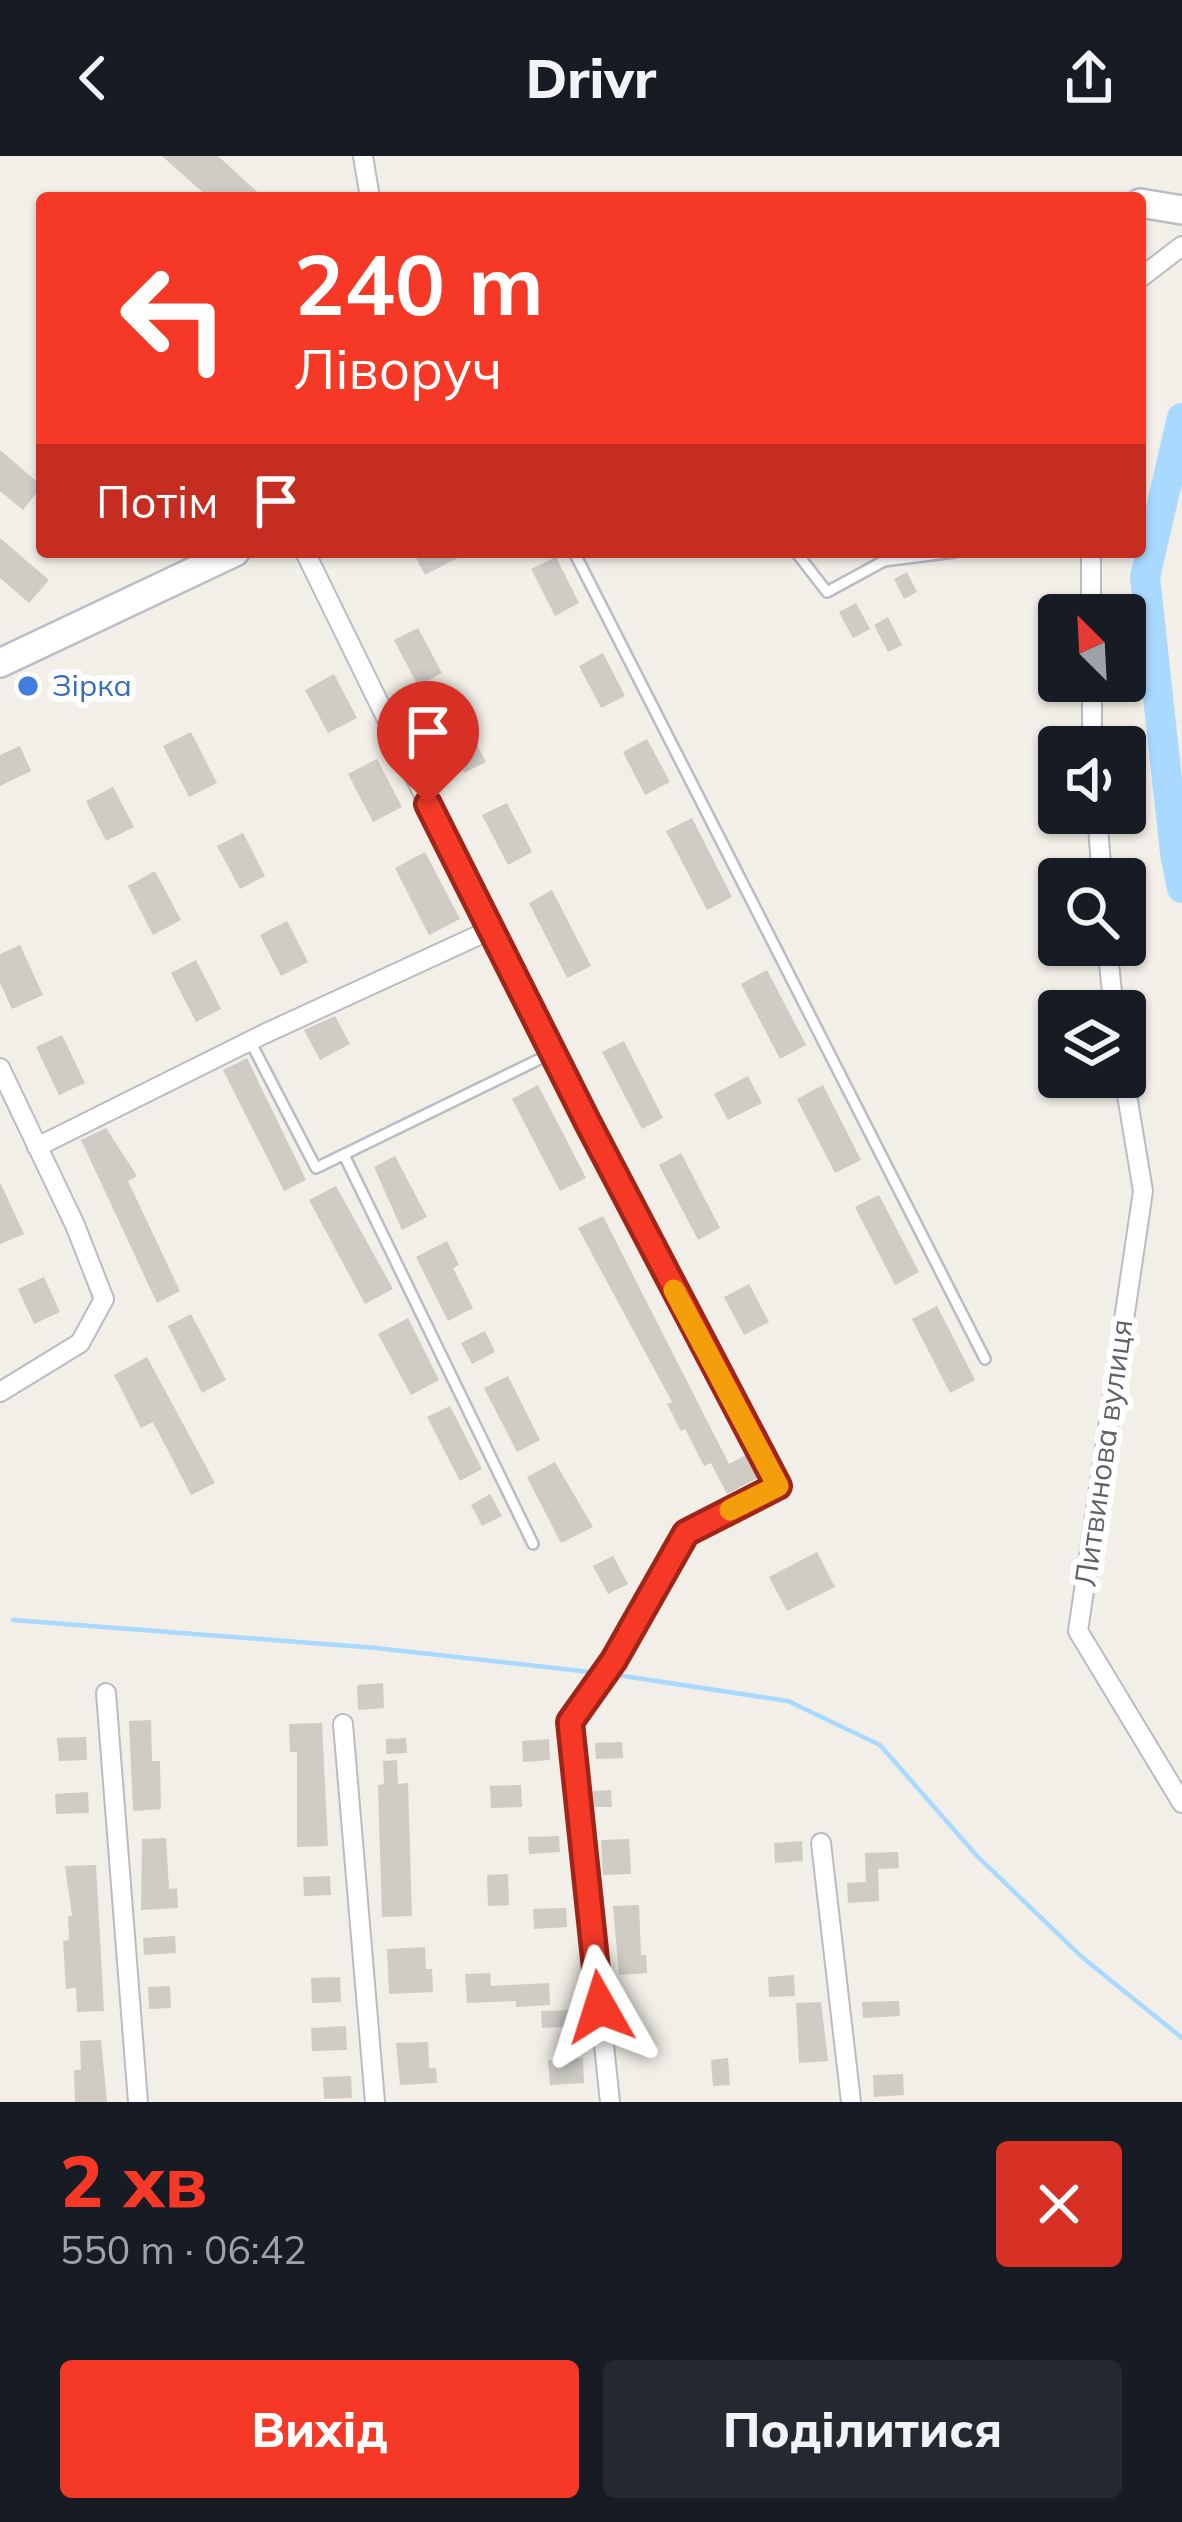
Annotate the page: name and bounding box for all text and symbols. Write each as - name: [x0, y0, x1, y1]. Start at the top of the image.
- text: Drivr: [526, 44, 656, 112]
- icon: back: [60, 45, 126, 111]
- icon: share: [1056, 45, 1122, 111]
- text: 240 m: [294, 231, 544, 336]
- icon: left: [96, 240, 252, 396]
- text: Ліворуч: [294, 335, 502, 403]
- icon: arrive: [243, 468, 309, 534]
- text: Потім: [96, 473, 219, 529]
- north arrow: [1038, 594, 1146, 702]
- map controls: [1038, 594, 1146, 1098]
- place label: Зірка: [52, 666, 132, 704]
- marker: Зірка: [15, 673, 41, 699]
- pin: [377, 681, 479, 804]
- icon: arrive: [395, 699, 461, 765]
- button: sound: [1038, 726, 1146, 834]
- button: search: [1038, 858, 1146, 966]
- button: layers: [1038, 990, 1146, 1098]
- street label: Литвинова вулиця: [1065, 1317, 1141, 1589]
- position arrow: [537, 1944, 663, 2070]
- text: 2 хв: [60, 2135, 207, 2225]
- button: close: [996, 2141, 1122, 2267]
- text: 550 m · 06:42: [60, 2225, 306, 2274]
- button: Вихід: [60, 2360, 579, 2498]
- button: Поділитися: [603, 2360, 1122, 2498]

